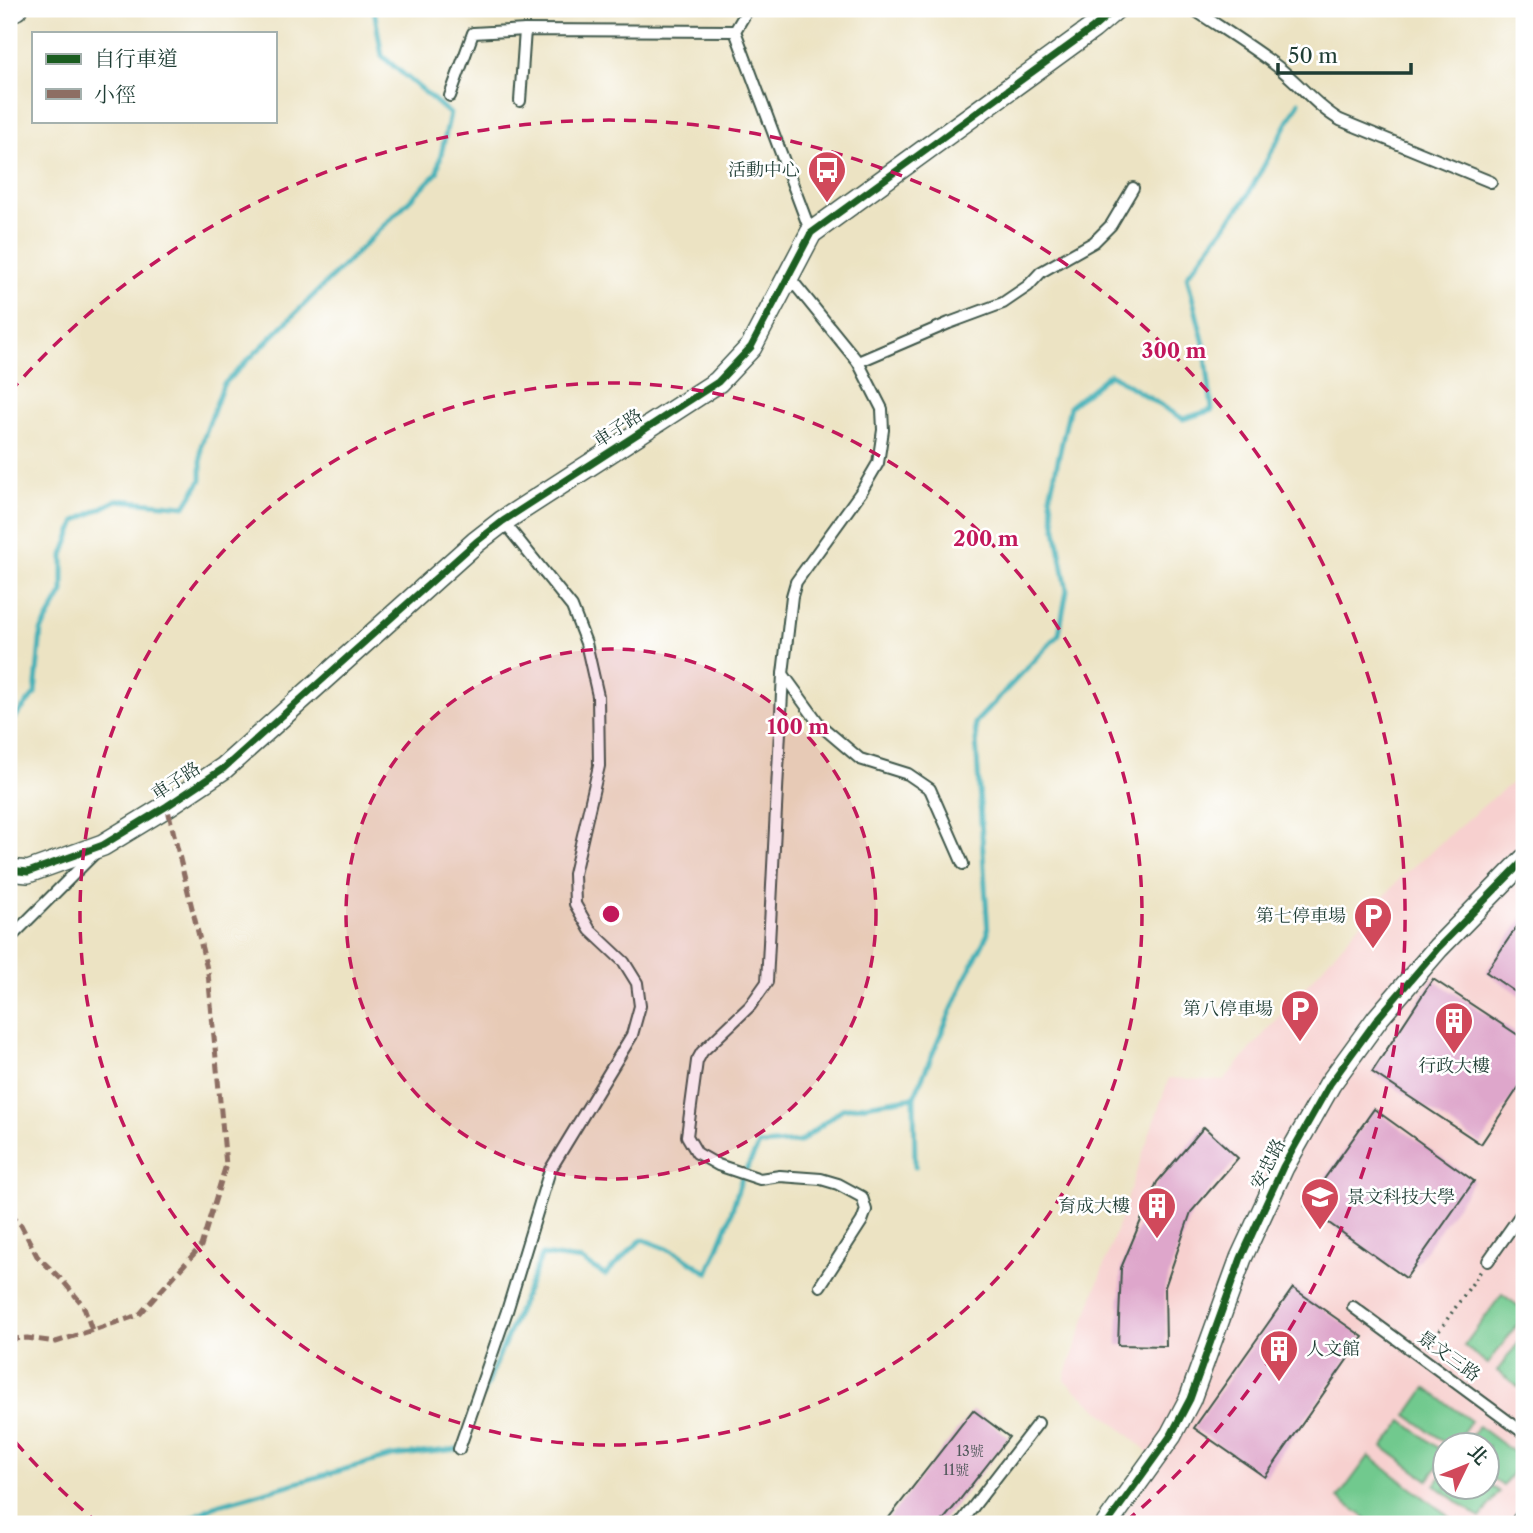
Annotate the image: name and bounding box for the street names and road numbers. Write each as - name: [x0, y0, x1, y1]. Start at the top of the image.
- street label: 車子路: [589, 404, 647, 452]
- street label: 車子路: [147, 757, 205, 805]
- street label: 安忠路: [1246, 1135, 1290, 1193]
- street label: 景文三路: [1413, 1326, 1485, 1386]

